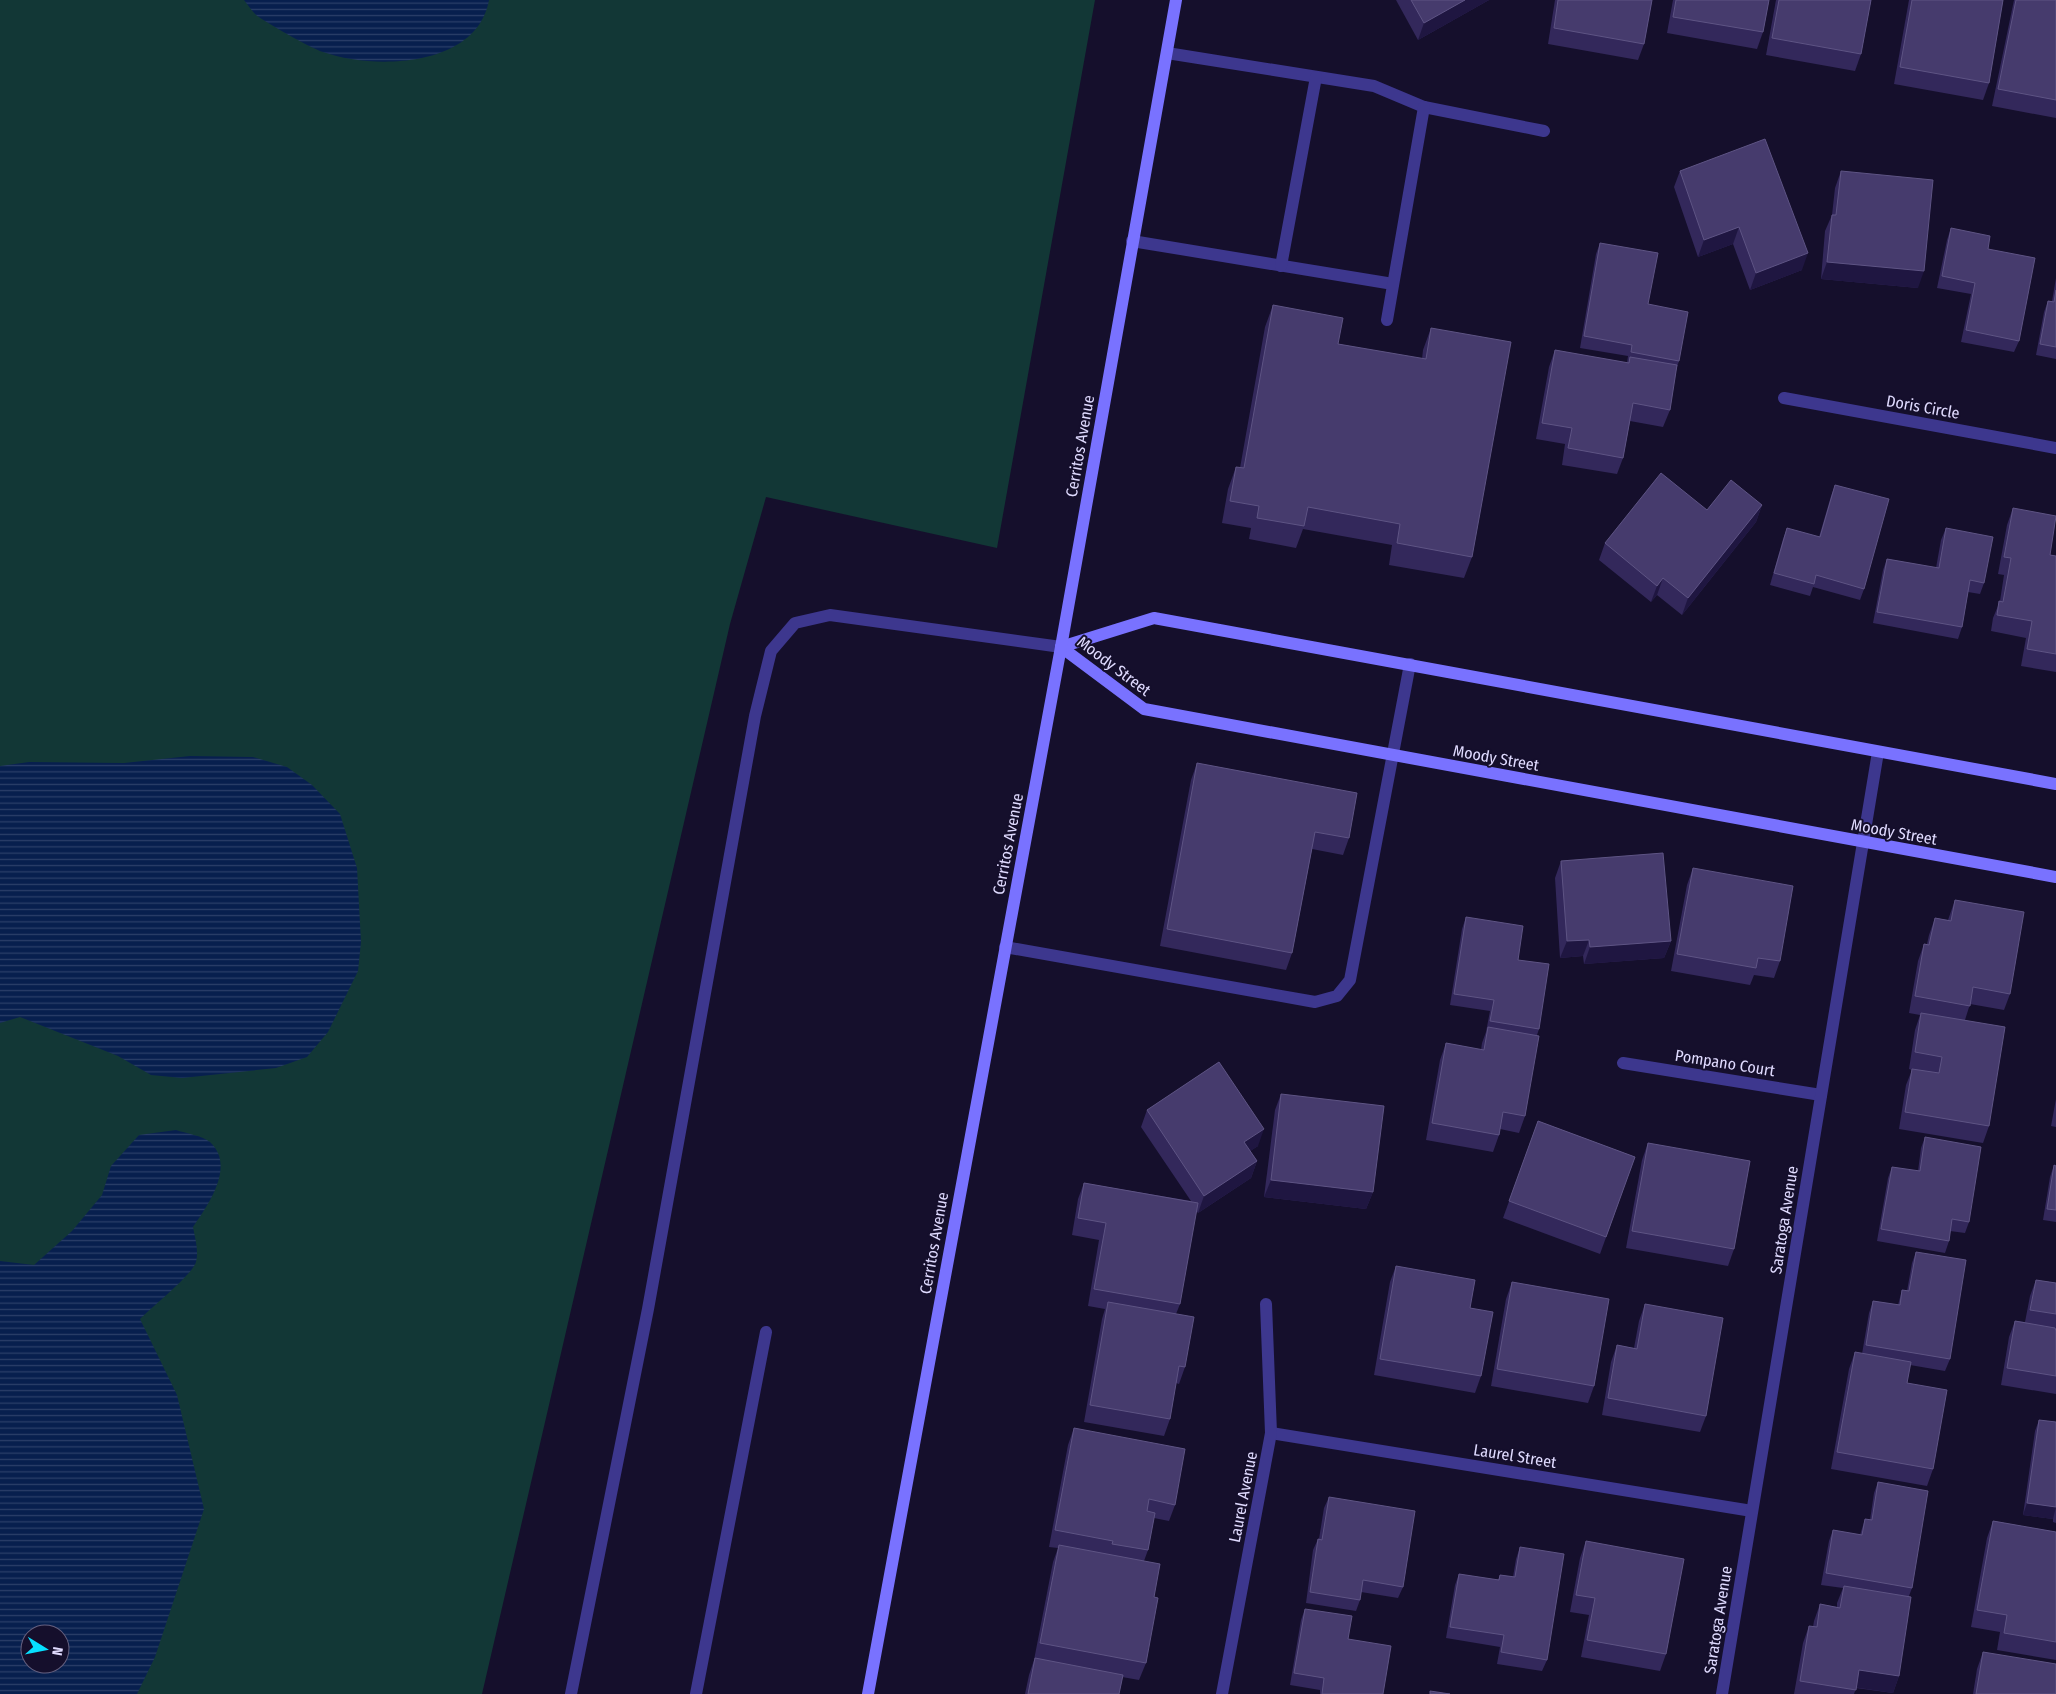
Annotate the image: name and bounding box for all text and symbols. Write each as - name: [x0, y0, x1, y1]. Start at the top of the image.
- street label: Doris Circle: [1885, 391, 1961, 423]
- street label: Cerritos Avenue: [1062, 394, 1098, 498]
- street label: Moody Street: [1074, 632, 1155, 700]
- street label: Moody Street: [1451, 741, 1541, 775]
- street label: Cerritos Avenue: [989, 792, 1027, 896]
- street label: Moody Street: [1849, 815, 1939, 849]
- street label: Pompano Court: [1674, 1046, 1777, 1080]
- street label: Saratoga Avenue: [1766, 1165, 1802, 1275]
- street label: Cerritos Avenue: [916, 1191, 952, 1295]
- street label: Laurel Street: [1472, 1440, 1559, 1472]
- street label: Laurel Avenue: [1225, 1450, 1261, 1544]
- street label: Saratoga Avenue: [1700, 1565, 1736, 1675]
- north arrow: [20, 1624, 70, 1674]
- text: N: [48, 1646, 66, 1657]

